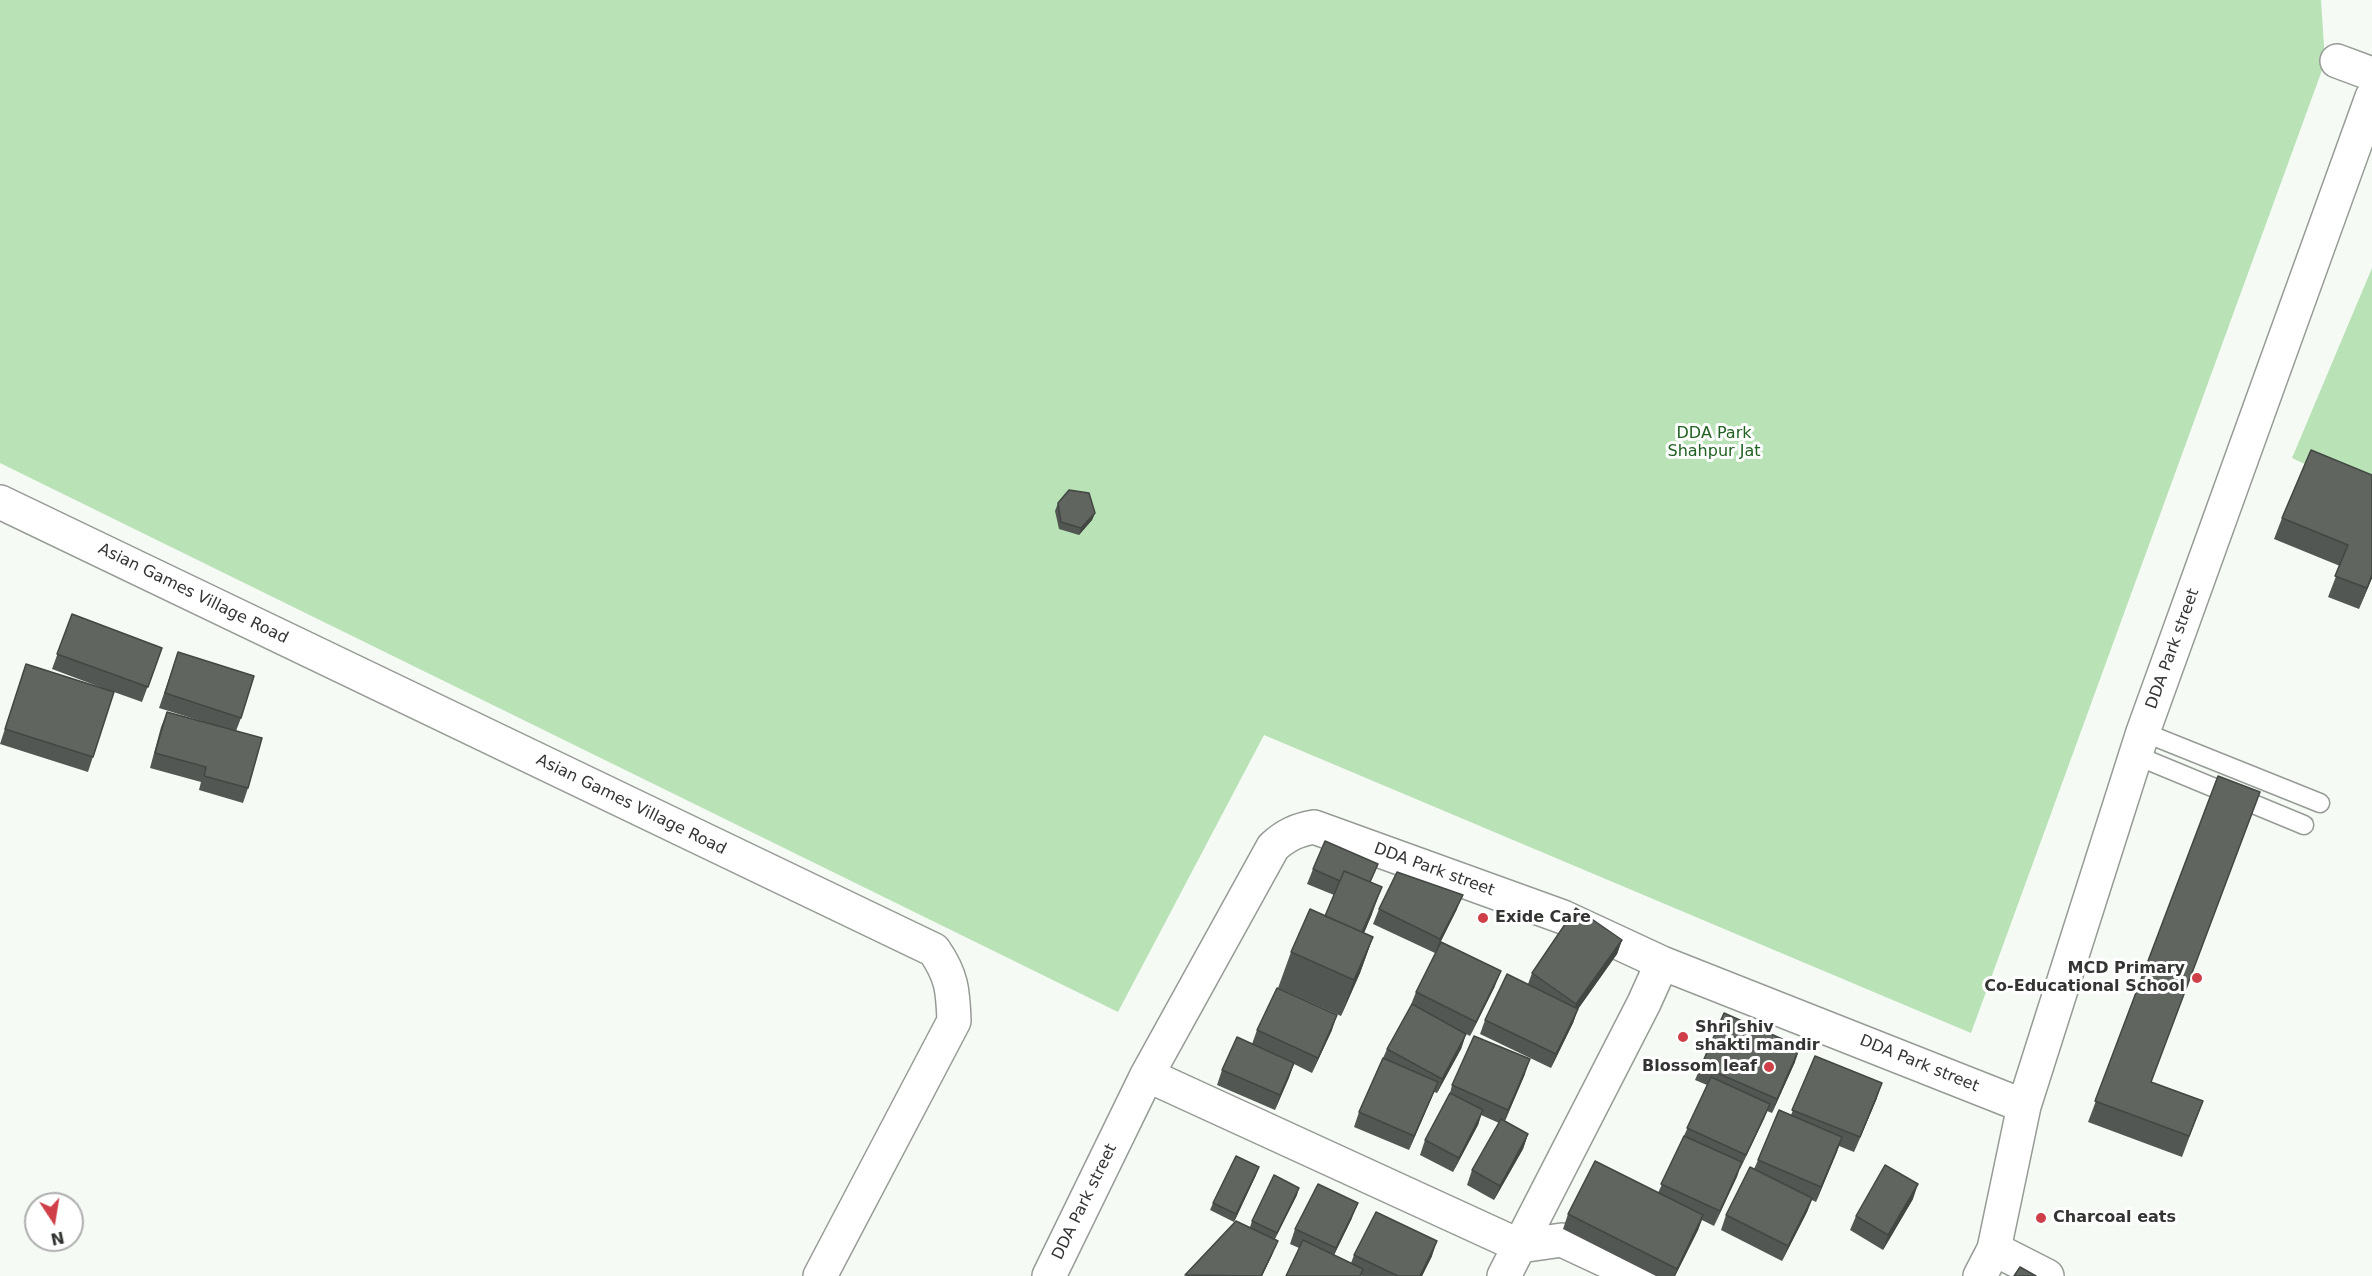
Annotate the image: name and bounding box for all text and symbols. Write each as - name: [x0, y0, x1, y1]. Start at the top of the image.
- park label: DDA Park Shahpur Jat: [1668, 424, 1760, 462]
- street label: Asian Games Village Road: [95, 540, 291, 648]
- street label: DDA Park street: [2142, 586, 2204, 712]
- street label: Asian Games Village Road: [533, 751, 729, 859]
- street label: DDA Park street: [1371, 839, 1497, 901]
- place label: Exide Care: [1495, 908, 1591, 928]
- marker: Exide Care: [1476, 911, 1490, 925]
- place label: MCD Primary Co-Educational School: [1984, 959, 2185, 997]
- marker: MCD Primary Co-Educational School: [2190, 971, 2204, 985]
- place label: Shri shiv shakti mandir: [1695, 1018, 1820, 1056]
- marker: Shri shiv shakti mandir: [1676, 1030, 1690, 1044]
- street label: DDA Park street: [1857, 1031, 1981, 1097]
- place label: Blossom leaf: [1642, 1057, 1757, 1077]
- marker: Blossom leaf: [1762, 1060, 1776, 1074]
- street label: DDA Park street: [1049, 1141, 1121, 1263]
- north arrow: [24, 1192, 84, 1252]
- place label: Charcoal eats: [2053, 1208, 2176, 1228]
- marker: Charcoal eats: [2034, 1211, 2048, 1225]
- text: N: [49, 1227, 66, 1249]

